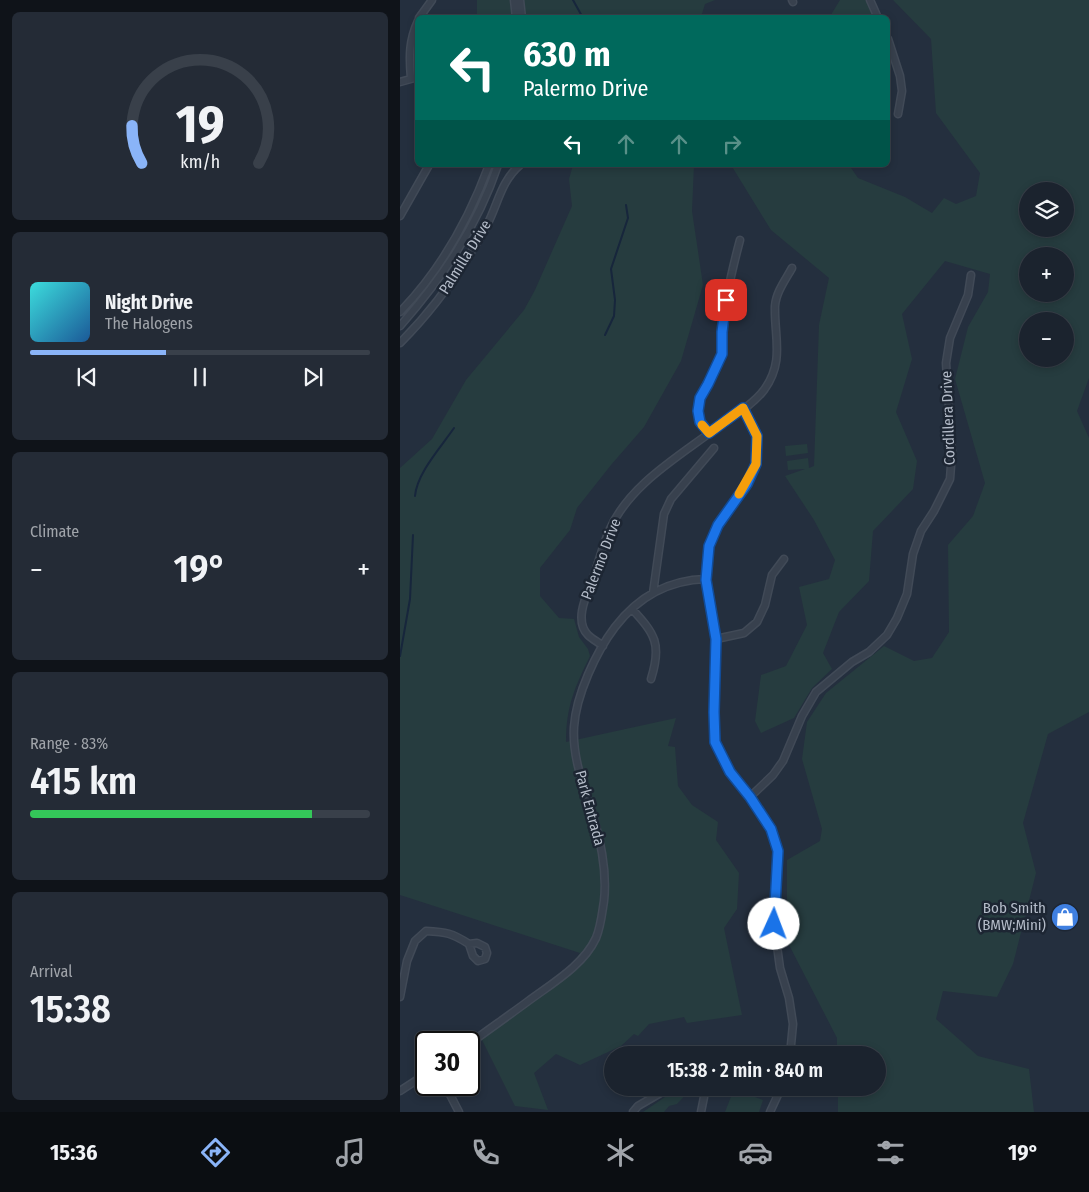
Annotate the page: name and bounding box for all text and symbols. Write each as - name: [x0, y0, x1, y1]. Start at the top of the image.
- text: 630 m: [523, 33, 611, 75]
- icon: left: [440, 35, 505, 100]
- text: Palermo Drive: [523, 75, 648, 102]
- text: 19: [176, 93, 224, 156]
- icon: left: [559, 130, 587, 158]
- icon: ahead: [612, 130, 640, 158]
- icon: ahead: [665, 130, 693, 158]
- icon: right: [718, 130, 746, 158]
- text: km/h: [180, 151, 220, 173]
- map controls: [1019, 182, 1074, 367]
- button: layers: [1019, 182, 1074, 237]
- street label: Palmilla Drive: [435, 217, 495, 297]
- button: +: [1019, 247, 1074, 302]
- pin: [705, 279, 747, 321]
- icon: arrive: [712, 286, 740, 314]
- text: Night Drive: [105, 291, 193, 314]
- button: −: [1019, 312, 1074, 367]
- text: The Halogens: [105, 314, 193, 333]
- icon: previous: [73, 363, 101, 391]
- icon: pause: [186, 363, 214, 391]
- icon: next: [299, 363, 327, 391]
- street label: Cordillera Drive: [937, 370, 959, 466]
- street label: Palermo Drive: [577, 516, 625, 602]
- text: Climate: [30, 522, 79, 541]
- text: 19°: [173, 546, 226, 592]
- text: −: [30, 553, 43, 586]
- text: +: [357, 553, 370, 586]
- text: Range · 83%: [30, 734, 108, 753]
- text: 415 km: [30, 758, 137, 804]
- street label: Park Entrada: [571, 768, 609, 848]
- position arrow: [747, 897, 799, 949]
- place label: Bob Smith (BMW;Mini): [978, 899, 1046, 934]
- shop icon: Bob Smith (BMW;Mini): [1050, 902, 1080, 932]
- text: Arrival: [30, 962, 72, 981]
- text: 15:38: [30, 986, 111, 1032]
- speed limit sign: 30: [415, 1031, 480, 1096]
- text: 15:38 · 2 min · 840 m: [667, 1059, 823, 1082]
- icon: directions: [198, 1135, 233, 1170]
- icon: music: [333, 1135, 368, 1170]
- icon: phone: [468, 1135, 503, 1170]
- icon: climate: [603, 1135, 638, 1170]
- icon: car: [738, 1135, 773, 1170]
- icon: filters: [873, 1135, 908, 1170]
- text: 15:36: [50, 1139, 97, 1166]
- text: 19°: [1008, 1139, 1039, 1166]

